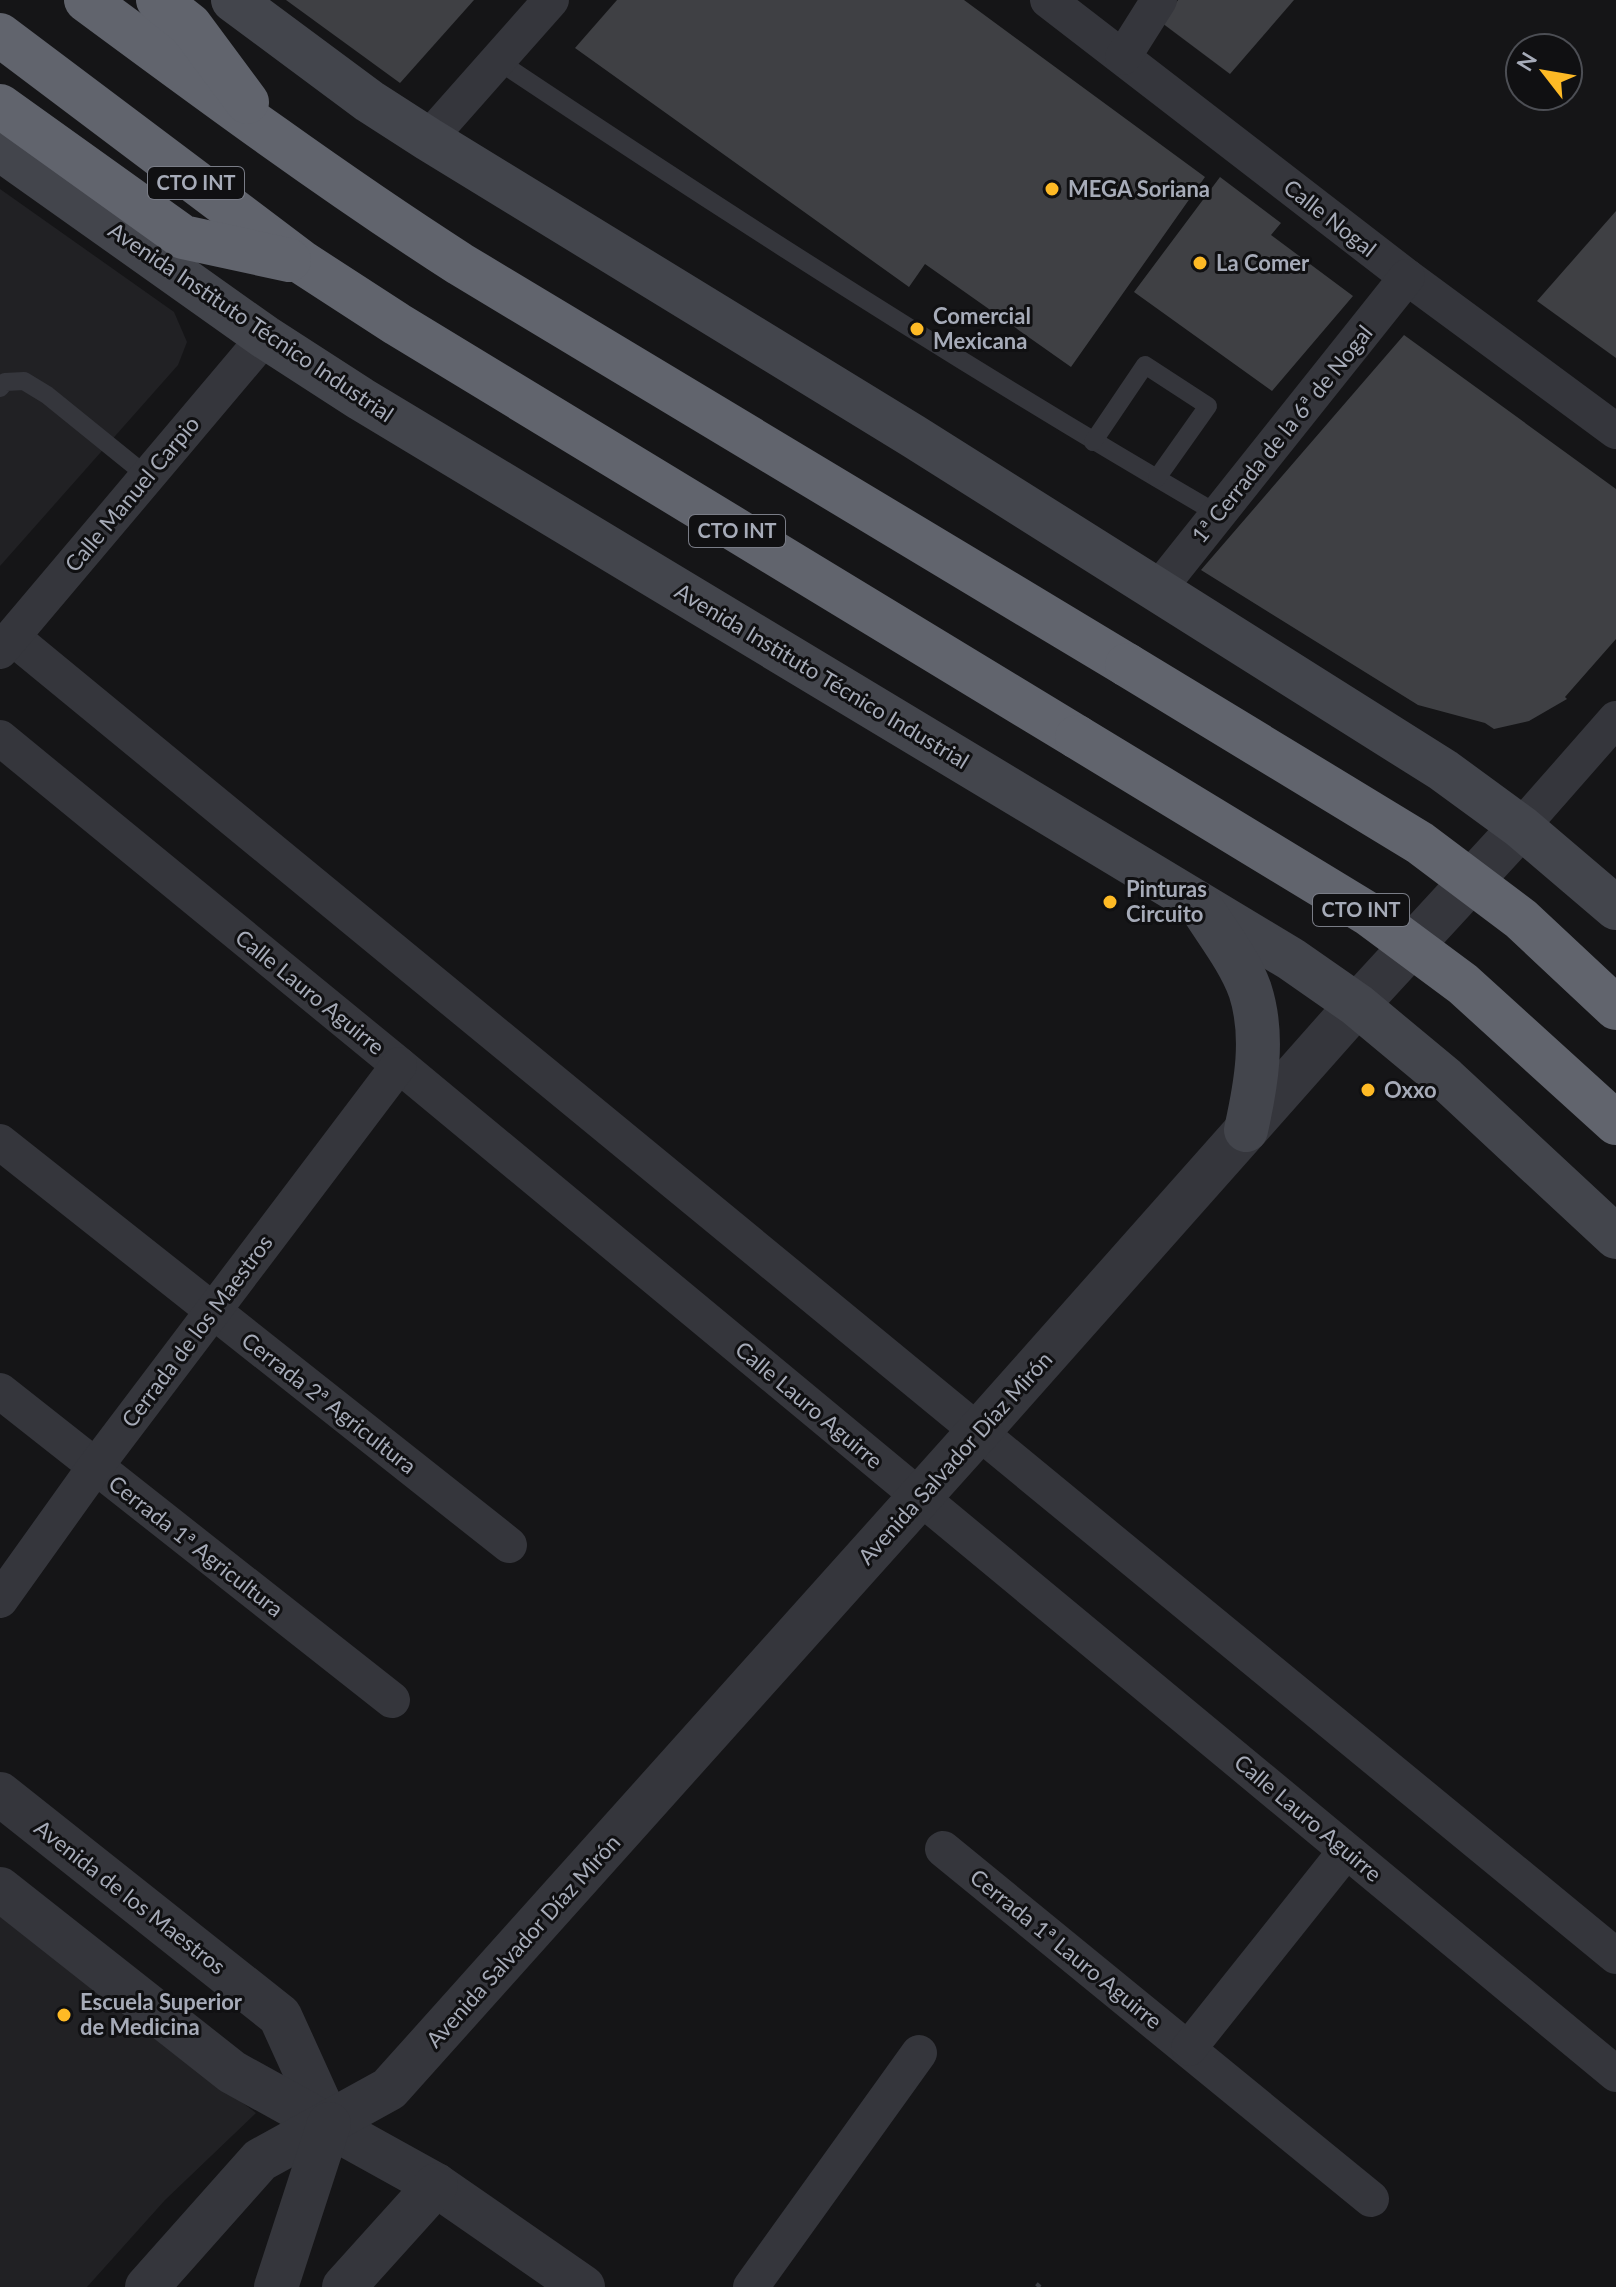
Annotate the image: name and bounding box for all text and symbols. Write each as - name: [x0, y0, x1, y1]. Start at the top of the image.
- north arrow: [1504, 32, 1584, 112]
- text: N: [1510, 47, 1542, 76]
- road number: CTO INT: [148, 167, 244, 199]
- street label: Calle Nogal: [1279, 173, 1382, 262]
- place label: MEGA Soriana: [1068, 175, 1210, 202]
- marker: MEGA Soriana: [1043, 180, 1061, 198]
- street label: Avenida Instituto Técnico Industrial: [104, 216, 399, 427]
- place label: La Comer: [1216, 249, 1310, 276]
- marker: La Comer: [1191, 254, 1209, 272]
- place label: Comercial Mexicana: [933, 302, 1031, 354]
- street label: 1ª Cerrada de la 6ª de Nogal: [1186, 319, 1378, 548]
- marker: Comercial Mexicana: [908, 320, 926, 338]
- street label: Calle Manuel Carpio: [59, 410, 205, 577]
- road number: CTO INT: [689, 515, 785, 547]
- street label: Avenida Instituto Técnico Industrial: [670, 577, 974, 774]
- place label: Pinturas Circuito: [1126, 875, 1207, 927]
- marker: Pinturas Circuito: [1101, 893, 1119, 911]
- road number: CTO INT: [1313, 894, 1409, 926]
- street label: Calle Lauro Aguirre: [230, 923, 390, 1060]
- place label: Oxxo: [1384, 1076, 1437, 1103]
- marker: Oxxo: [1359, 1081, 1377, 1099]
- street label: Cerrada de los Maestros: [115, 1229, 278, 1432]
- street label: Cerrada 2ª Agricultura: [237, 1326, 422, 1479]
- street label: Calle Lauro Aguirre: [730, 1335, 888, 1474]
- street label: Avenida Salvador Díaz Mirón: [852, 1346, 1057, 1570]
- street label: Cerrada 1ª Agricultura: [104, 1469, 289, 1622]
- street label: Calle Lauro Aguirre: [1229, 1748, 1387, 1887]
- street label: Avenida de los Maestros: [29, 1814, 231, 1980]
- street label: Avenida Salvador Díaz Mirón: [420, 1829, 625, 2053]
- street label: Cerrada 1ª Lauro Aguirre: [965, 1863, 1168, 2034]
- place label: Escuela Superior de Medicina: [80, 1988, 243, 2040]
- marker: Escuela Superior de Medicina: [55, 2006, 73, 2024]

